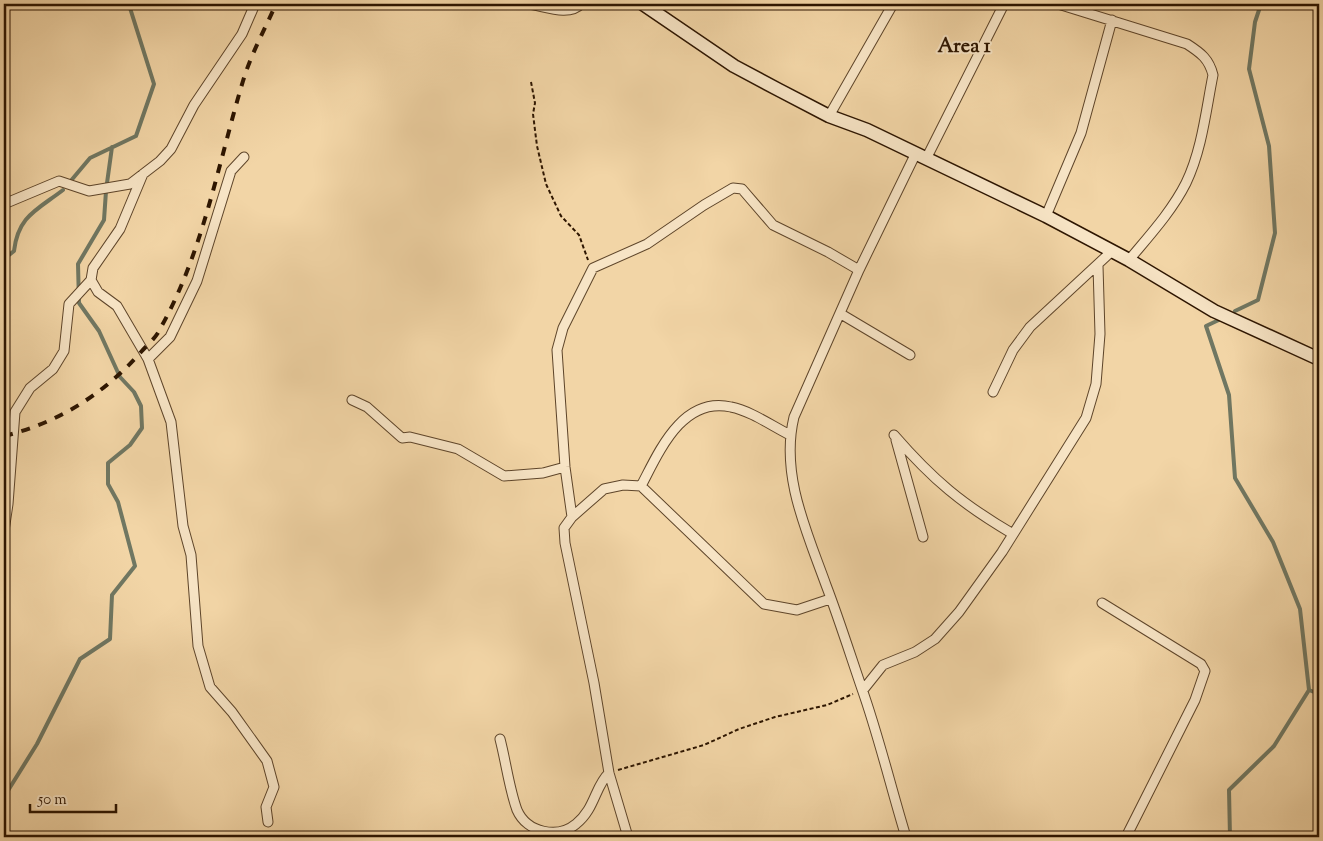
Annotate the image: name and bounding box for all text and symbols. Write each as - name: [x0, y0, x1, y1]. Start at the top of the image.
- district label: Area 1: [938, 33, 991, 62]
- scale bar: [30, 781, 116, 813]
- text: 50 m: [37, 790, 67, 811]

